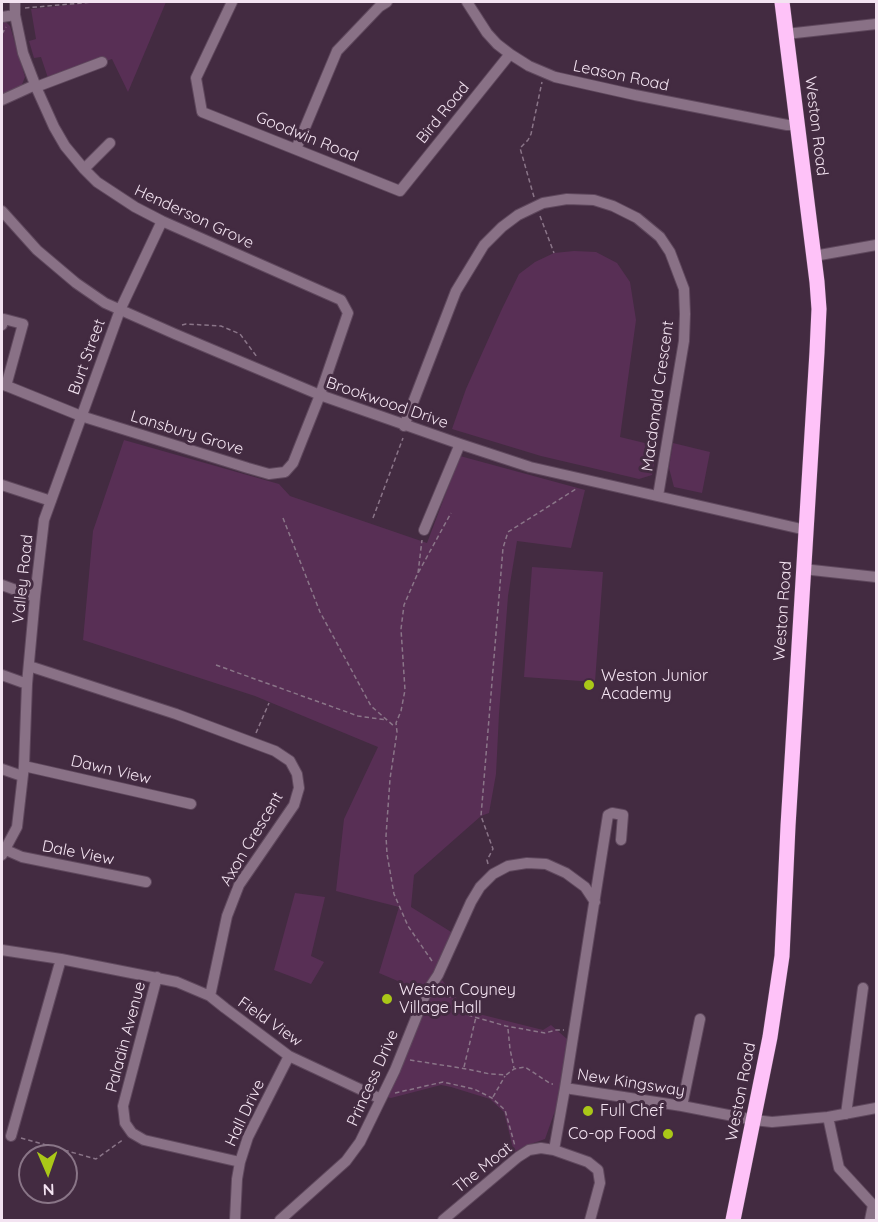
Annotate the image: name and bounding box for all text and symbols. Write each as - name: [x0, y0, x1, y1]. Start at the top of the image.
- street label: Leason Road: [571, 56, 671, 96]
- street label: Weston Road: [800, 75, 832, 177]
- street label: Bird Road: [412, 78, 474, 148]
- street label: Goodwin Road: [253, 108, 361, 166]
- street label: Henderson Grove: [131, 181, 257, 253]
- street label: Burt Street: [64, 317, 110, 397]
- street label: Macdonald Crescent: [638, 319, 678, 473]
- street label: Brookwood Drive: [323, 373, 451, 433]
- street label: Lansbury Grove: [128, 407, 246, 459]
- street label: Valley Road: [9, 534, 37, 624]
- street label: Weston Road: [770, 560, 796, 662]
- place label: Weston Junior Academy: [601, 666, 708, 704]
- marker: Weston Junior Academy: [582, 678, 596, 692]
- street label: Dawn View: [69, 751, 153, 789]
- street label: Axon Crescent: [216, 789, 288, 889]
- street label: Dale View: [40, 837, 116, 869]
- street label: Paladin Avenue: [102, 979, 150, 1095]
- place label: Weston Coyney Village Hall: [399, 980, 516, 1018]
- marker: Weston Coyney Village Hall: [380, 992, 394, 1006]
- street label: Field View: [234, 993, 306, 1051]
- street label: Princess Drive: [343, 1027, 403, 1129]
- street label: Weston Road: [722, 1041, 760, 1143]
- street label: New Kingsway: [576, 1065, 686, 1101]
- street label: Hall Drive: [221, 1077, 269, 1149]
- place label: Full Chef: [600, 1101, 664, 1121]
- marker: Full Chef: [581, 1104, 595, 1118]
- place label: Co-op Food: [568, 1124, 656, 1144]
- marker: Co-op Food: [661, 1127, 675, 1141]
- street label: The Moat: [450, 1138, 516, 1198]
- north arrow: [18, 1144, 78, 1204]
- text: N: [42, 1180, 55, 1200]

